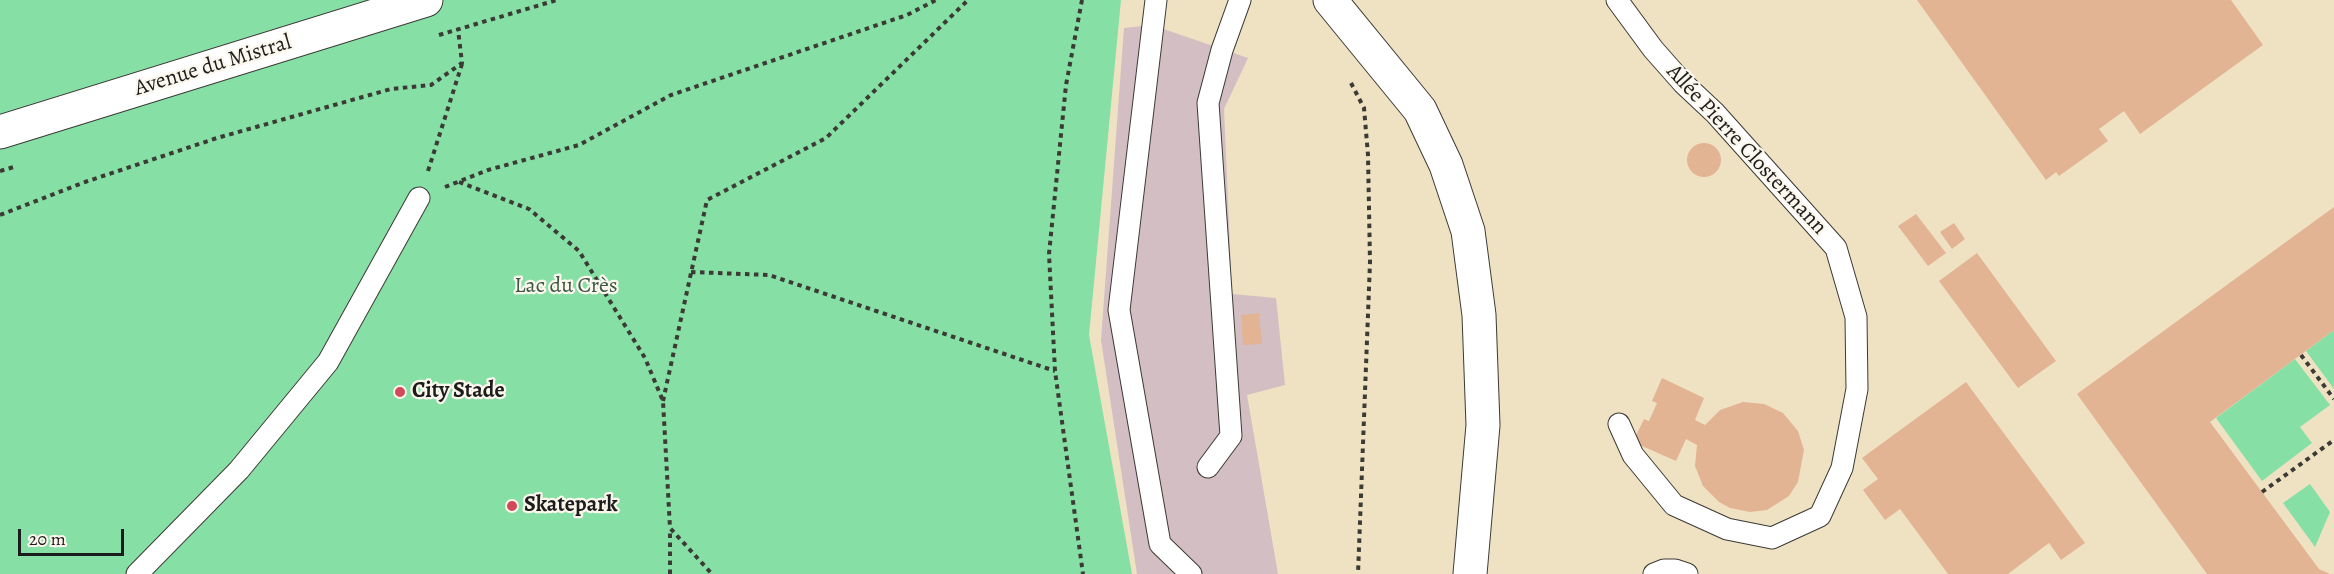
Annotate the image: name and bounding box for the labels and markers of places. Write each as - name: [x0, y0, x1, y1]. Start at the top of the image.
- place label: City Stade: [412, 379, 505, 405]
- marker: City Stade: [393, 385, 407, 399]
- place label: Skatepark: [524, 493, 618, 519]
- marker: Skatepark: [505, 499, 519, 513]

